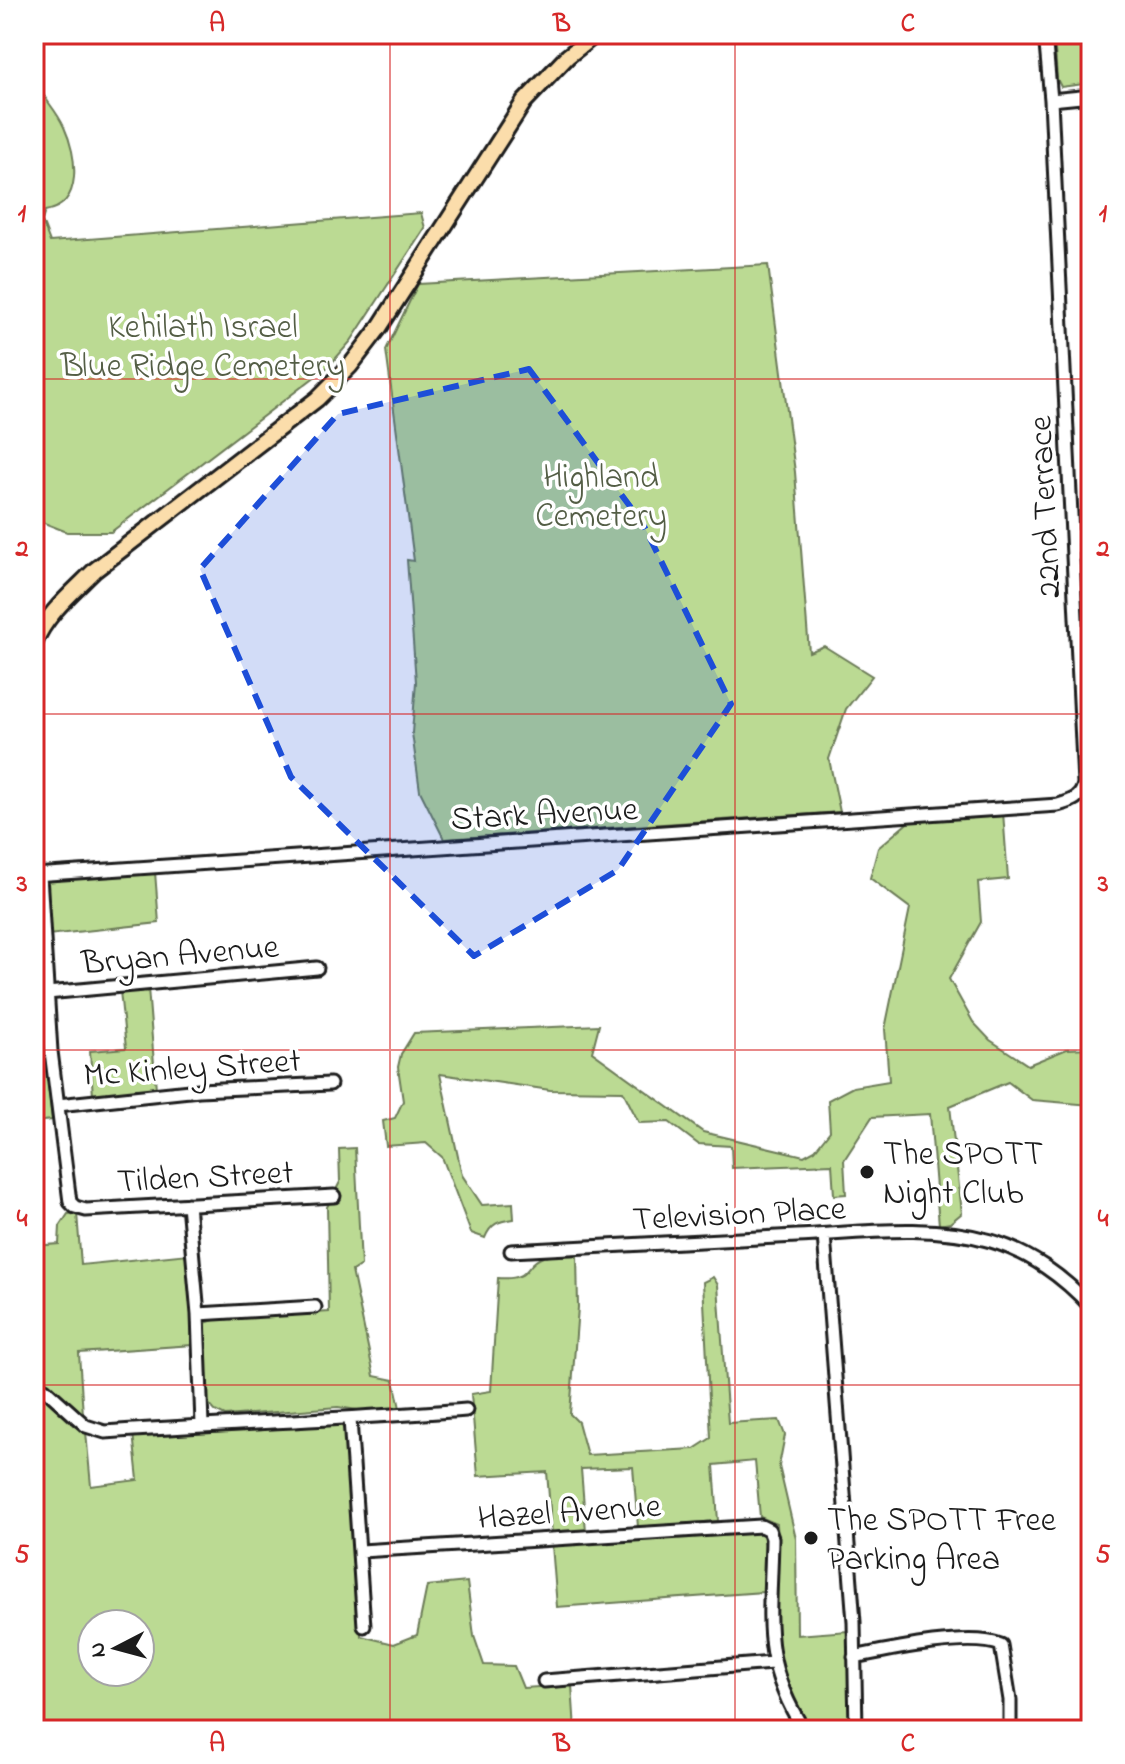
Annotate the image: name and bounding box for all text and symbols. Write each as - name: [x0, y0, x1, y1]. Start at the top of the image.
- text: A: [209, 6, 225, 44]
- text: B: [552, 6, 571, 44]
- text: C: [901, 6, 915, 44]
- text: 1: [18, 196, 27, 234]
- text: 1: [1099, 196, 1108, 234]
- park label: Kehilath Israel Blue Ridge Cemetery: [60, 304, 345, 393]
- street label: 22nd Terrace: [1017, 414, 1077, 599]
- park label: Highland Cemetery: [535, 454, 667, 543]
- text: 2: [15, 531, 29, 569]
- text: 2: [1096, 531, 1110, 569]
- street label: Stark Avenue: [449, 786, 640, 846]
- text: 3: [16, 866, 28, 904]
- text: 3: [1097, 866, 1109, 904]
- street label: Bryan Avenue: [79, 923, 282, 991]
- street label: Mc Kinley Street: [82, 1037, 303, 1103]
- place label: The SPOTT Night Club: [883, 1131, 1043, 1220]
- street label: Tilden Street: [116, 1149, 295, 1209]
- marker: The SPOTT Night Club: [858, 1163, 876, 1181]
- street label: Television Place: [631, 1185, 848, 1247]
- text: 4: [17, 1201, 28, 1239]
- text: 4: [1098, 1201, 1109, 1239]
- street label: Hazel Avenue: [476, 1483, 663, 1545]
- place label: The SPOTT Free Parking Area: [827, 1497, 1057, 1586]
- marker: The SPOTT Free Parking Area: [802, 1529, 820, 1547]
- text: 5: [15, 1537, 30, 1575]
- text: 5: [1096, 1537, 1111, 1575]
- north arrow: [76, 1608, 156, 1688]
- text: N: [82, 1641, 116, 1659]
- text: A: [209, 1726, 225, 1764]
- text: B: [552, 1726, 571, 1764]
- text: C: [901, 1726, 915, 1764]

